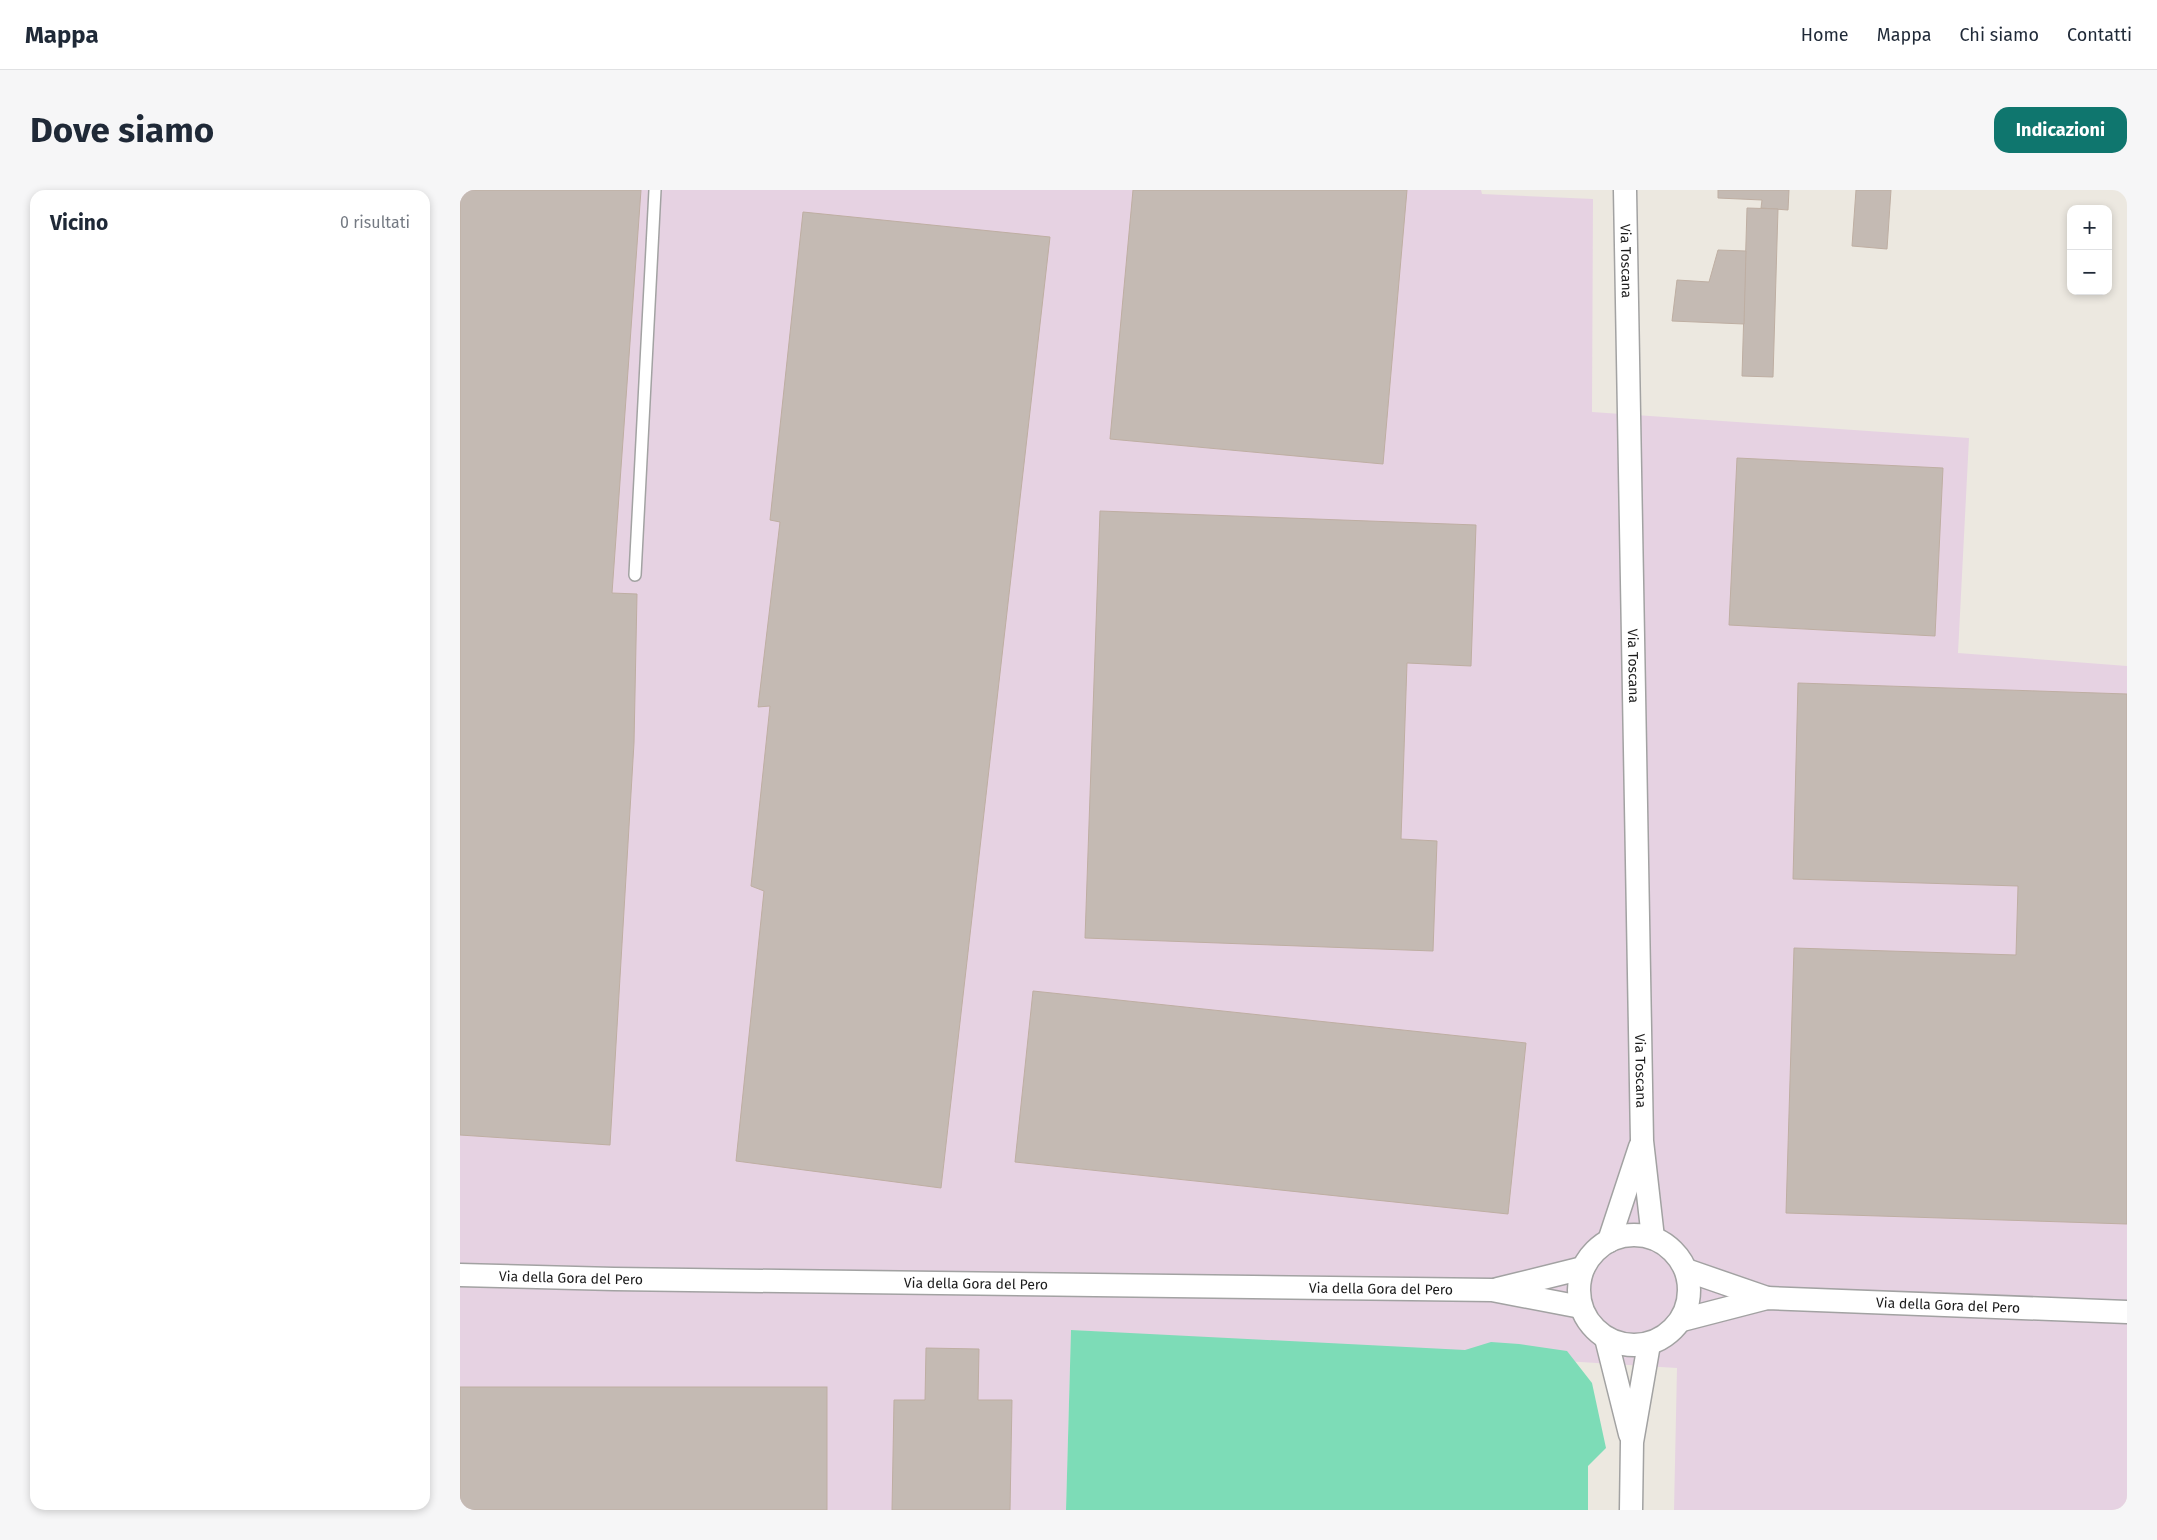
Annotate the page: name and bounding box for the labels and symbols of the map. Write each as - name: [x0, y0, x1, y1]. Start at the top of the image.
- street label: Via Toscana: [1617, 224, 1635, 298]
- street label: Via Toscana: [1624, 629, 1642, 703]
- street label: Via Toscana: [1631, 1034, 1649, 1108]
- street label: Via della Gora del Pero: [499, 1268, 643, 1288]
- street label: Via della Gora del Pero: [904, 1275, 1048, 1293]
- street label: Via della Gora del Pero: [1309, 1280, 1453, 1299]
- street label: Via della Gora del Pero: [1876, 1294, 2020, 1317]

